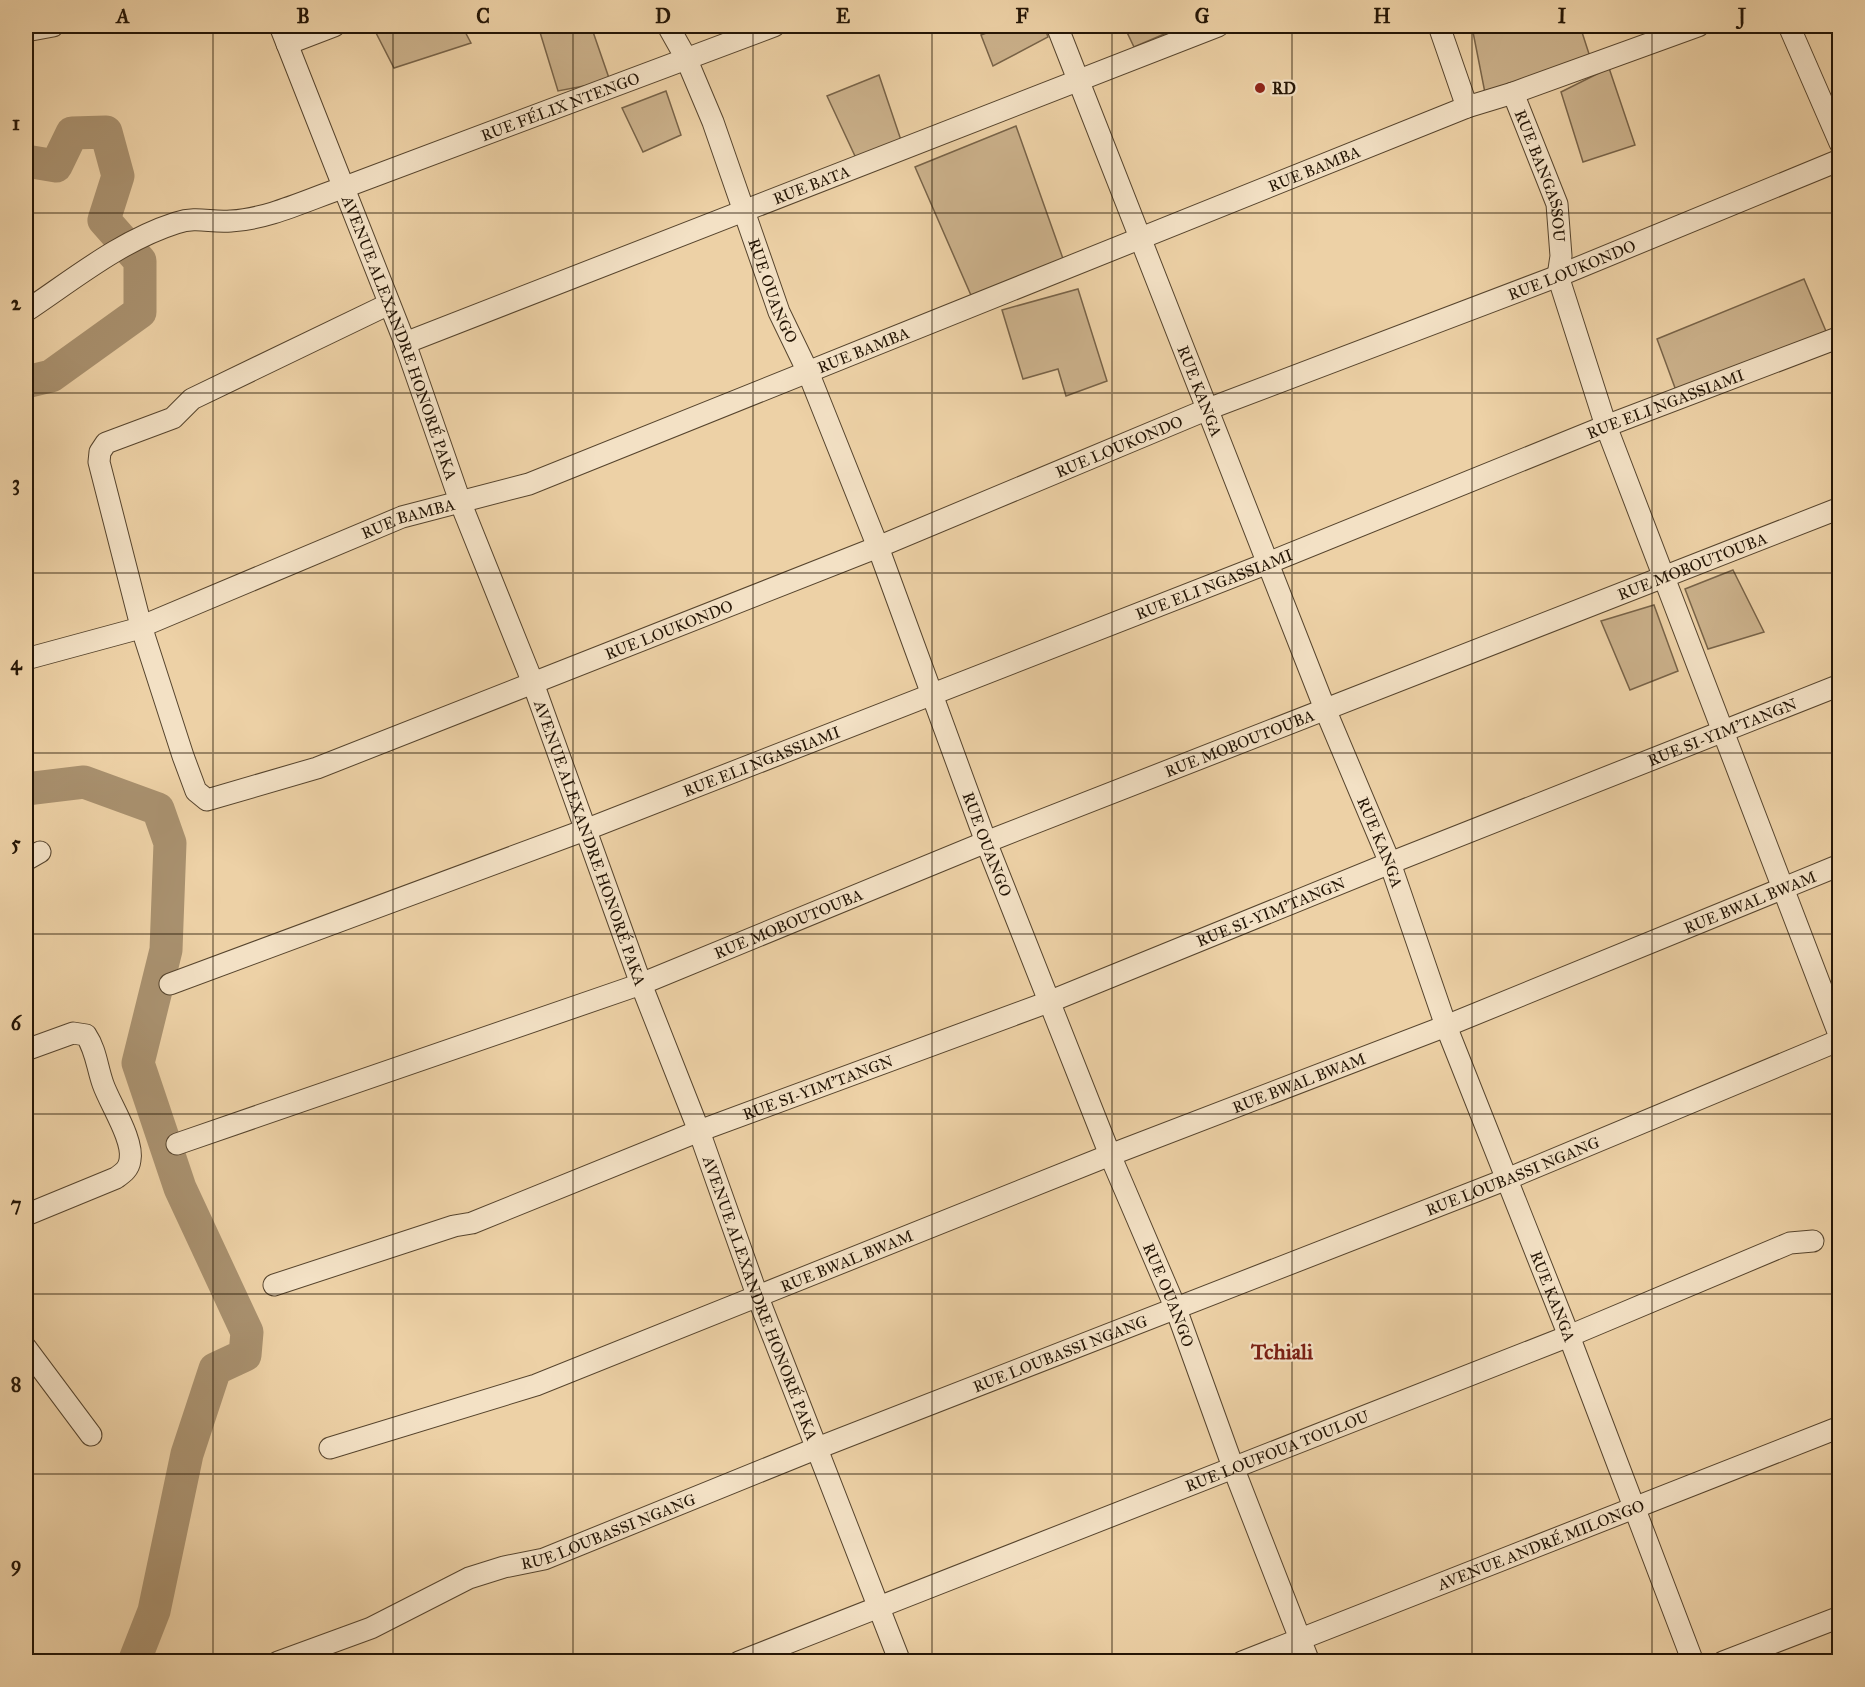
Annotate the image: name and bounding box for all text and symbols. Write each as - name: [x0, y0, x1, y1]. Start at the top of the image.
- text: A: [114, 4, 130, 28]
- text: B: [296, 4, 310, 28]
- text: C: [476, 4, 490, 28]
- text: D: [655, 4, 671, 28]
- text: E: [836, 4, 851, 28]
- text: F: [1015, 4, 1029, 28]
- text: G: [1195, 4, 1210, 28]
- text: H: [1373, 4, 1391, 28]
- text: I: [1558, 4, 1567, 28]
- text: J: [1735, 4, 1747, 30]
- street label: RUE FÉLIX NTENGO: [478, 68, 642, 145]
- place label: RD: [1272, 79, 1296, 98]
- marker: RD: [1253, 81, 1267, 95]
- street label: RUE BANGASSOU: [1511, 107, 1569, 243]
- text: 1: [12, 111, 20, 135]
- street label: RUE BAMBA: [1265, 141, 1363, 195]
- street label: RUE BATA: [770, 161, 852, 208]
- street label: AVENUE ALEXANDRE HONORÉ PAKA: [338, 192, 461, 482]
- street label: RUE OUANGO: [745, 236, 802, 346]
- street label: RUE LOUKONDO: [1505, 236, 1638, 304]
- text: 2: [11, 291, 22, 315]
- street label: RUE BAMBA: [814, 323, 912, 377]
- street label: RUE KANGA: [1174, 343, 1227, 439]
- street label: RUE ELI NGASSIAMI: [1584, 365, 1747, 442]
- street label: RUE LOUKONDO: [1052, 411, 1185, 481]
- text: 3: [12, 471, 20, 496]
- street label: RUE BAMBA: [358, 494, 457, 543]
- street label: RUE MOBOUTOUBA: [1615, 528, 1770, 604]
- street label: RUE ELI NGASSIAMI: [1133, 545, 1295, 623]
- street label: RUE LOUKONDO: [602, 596, 735, 663]
- text: 4: [10, 651, 22, 676]
- street label: RUE SI-YIM'TANGN: [1645, 693, 1800, 770]
- street label: AVENUE ALEXANDRE HONORÉ PAKA: [530, 697, 650, 988]
- street label: RUE MOBOUTOUBA: [1162, 705, 1317, 781]
- street label: RUE ELI NGASSIAMI: [680, 722, 843, 800]
- street label: RUE OUANGO: [959, 789, 1016, 899]
- street label: RUE KANGA: [1354, 794, 1407, 890]
- text: 5: [11, 831, 21, 855]
- street label: RUE BWAL BWAM: [1681, 866, 1819, 937]
- street label: RUE SI-YIM'TANGN: [1194, 873, 1348, 950]
- street label: RUE MOBOUTOUBA: [711, 884, 865, 962]
- text: 6: [11, 1011, 23, 1035]
- street label: RUE BWAL BWAM: [1229, 1048, 1368, 1117]
- street label: RUE SI-YIM'TANGN: [740, 1051, 896, 1124]
- street label: RUE LOUBASSI NGANG: [1423, 1132, 1602, 1219]
- street label: AVENUE ALEXANDRE HONORÉ PAKA: [699, 1152, 822, 1443]
- text: 7: [11, 1192, 22, 1216]
- street label: RUE BWAL BWAM: [777, 1225, 916, 1296]
- street label: RUE OUANGO: [1139, 1240, 1198, 1349]
- street label: RUE KANGA: [1527, 1248, 1580, 1345]
- street label: RUE LOUBASSI NGANG: [970, 1311, 1150, 1396]
- district label: Tchiali: [1250, 1338, 1314, 1365]
- text: 8: [11, 1372, 21, 1396]
- street label: RUE LOUFOUA TOULOU: [1182, 1406, 1372, 1495]
- street label: RUE LOUBASSI NGANG: [519, 1489, 698, 1573]
- street label: AVENUE ANDRÉ MILONGO: [1434, 1495, 1647, 1594]
- text: 9: [11, 1552, 21, 1577]

